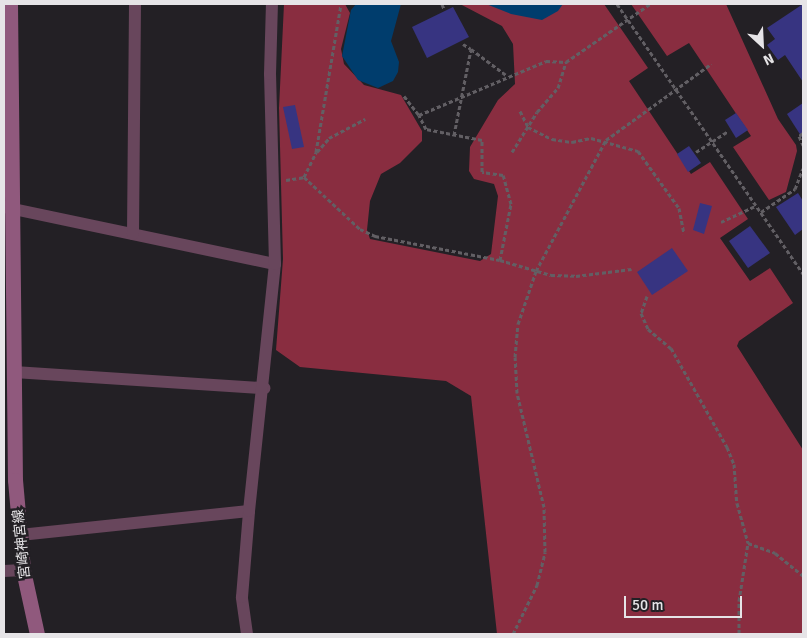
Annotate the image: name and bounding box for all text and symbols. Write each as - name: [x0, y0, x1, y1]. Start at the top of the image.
- north arrow: [737, 20, 787, 70]
- text: N: [761, 49, 777, 69]
- street label: 宮崎神宮線: [10, 508, 34, 580]
- scale bar: [627, 586, 744, 618]
- text: 50 m: [632, 596, 663, 614]

